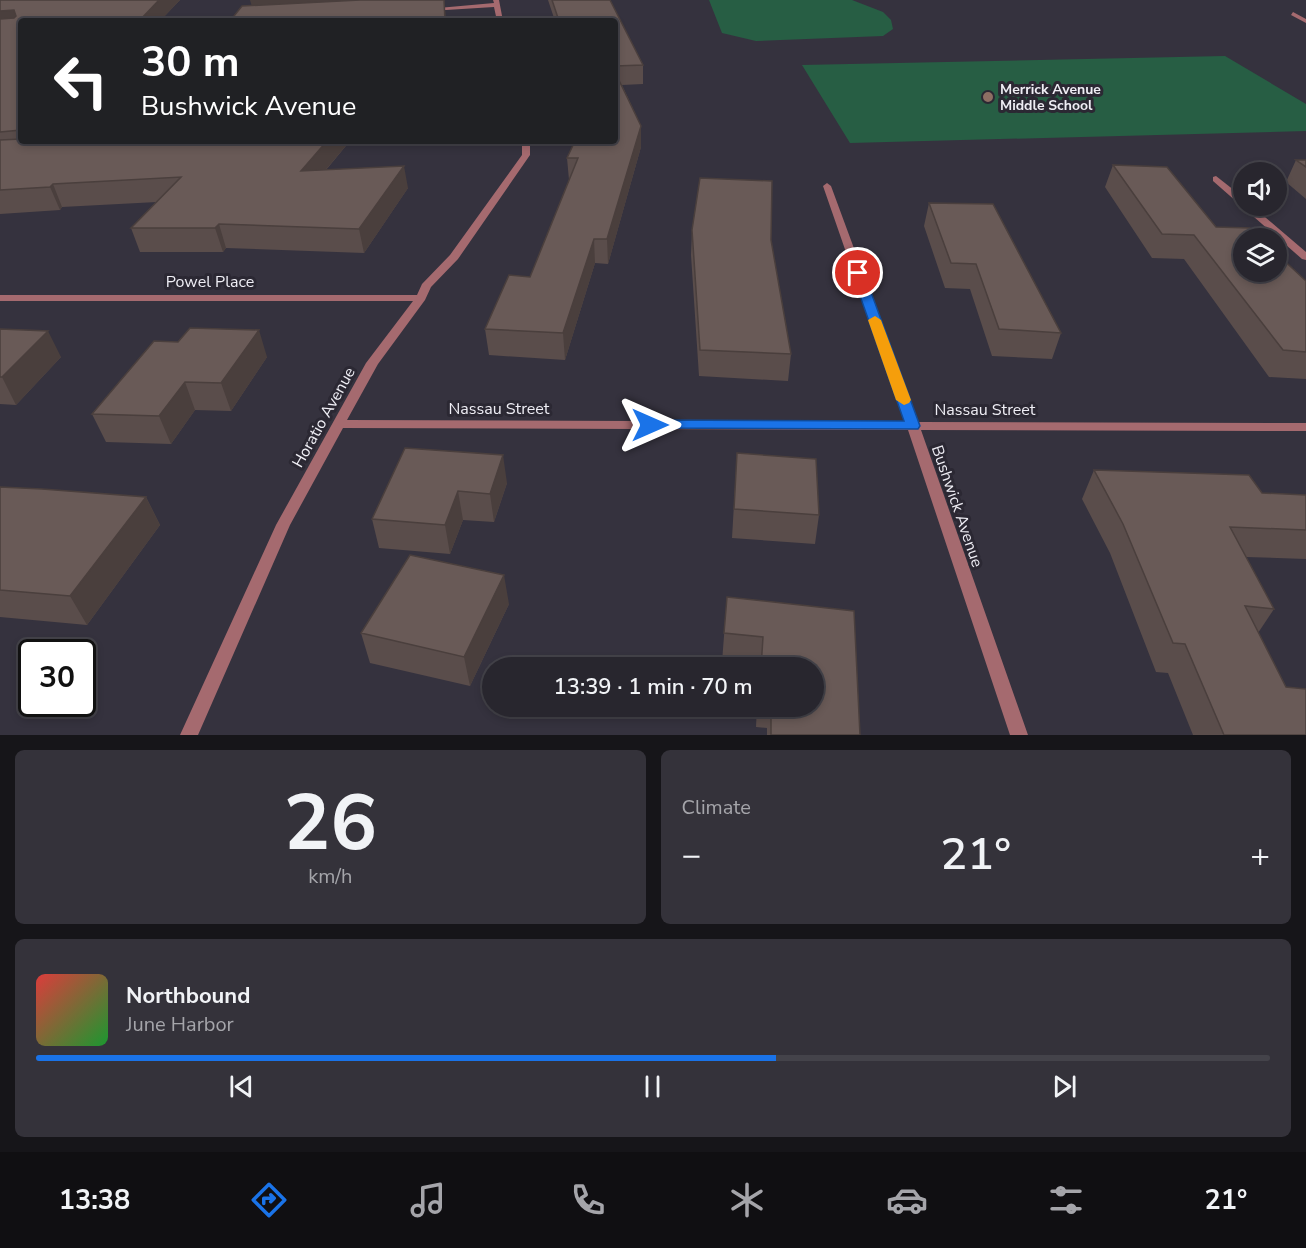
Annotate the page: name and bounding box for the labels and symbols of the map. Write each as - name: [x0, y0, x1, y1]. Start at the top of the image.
- place label: Merrick Avenue Middle School: [1000, 80, 1101, 115]
- marker: Merrick Avenue Middle School: [981, 90, 995, 104]
- pin: [832, 247, 883, 298]
- street label: Powel Place: [166, 271, 254, 293]
- street label: Horatio Avenue: [287, 363, 361, 472]
- position arrow: [618, 393, 682, 457]
- street label: Nassau Street: [449, 398, 550, 420]
- street label: Nassau Street: [935, 399, 1036, 421]
- street label: Bushwick Avenue: [926, 442, 988, 570]
- speed limit sign: 30: [18, 639, 96, 717]

